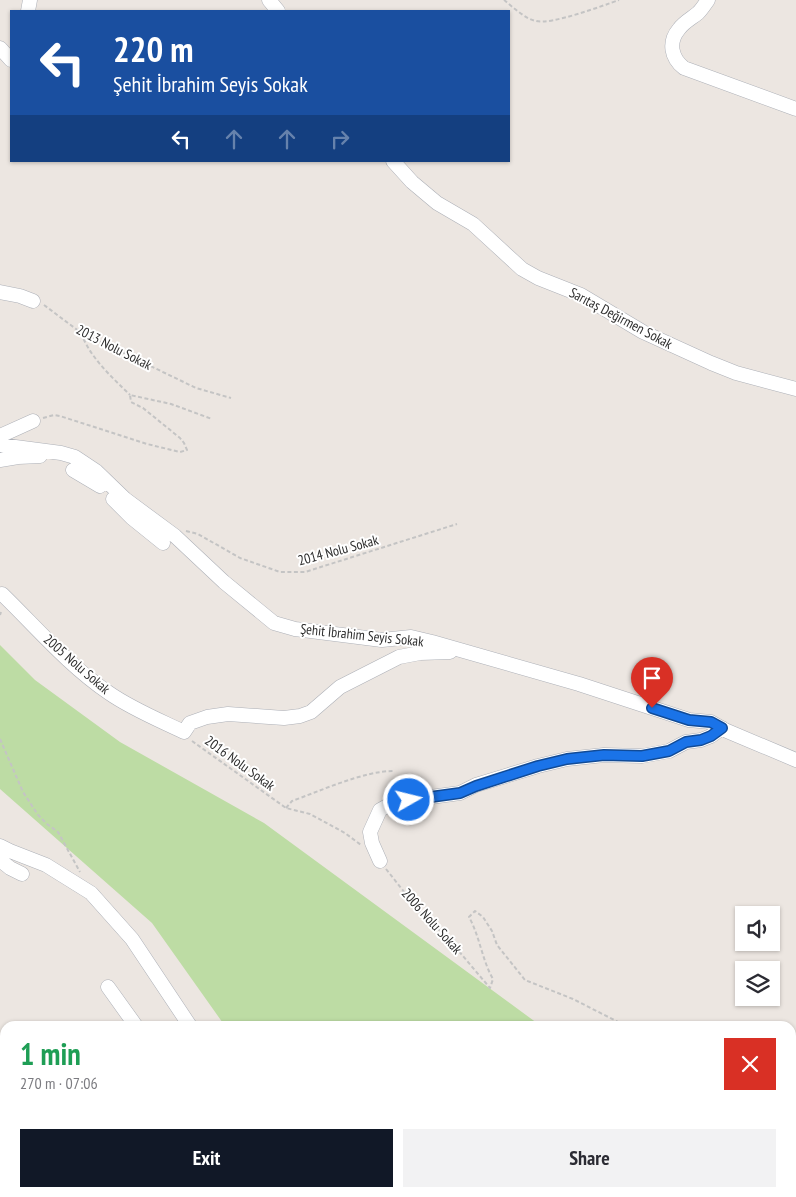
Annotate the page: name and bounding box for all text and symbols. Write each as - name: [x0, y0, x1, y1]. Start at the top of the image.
- text: 220 m: [113, 26, 194, 72]
- icon: left: [30, 30, 95, 95]
- text: Şehit İbrahim Seyis Sokak: [113, 70, 308, 98]
- icon: left: [167, 125, 195, 153]
- icon: ahead: [220, 125, 248, 153]
- icon: ahead: [273, 125, 301, 153]
- icon: right: [326, 125, 354, 153]
- street label: Sarıtaş Değirmen Sokak: [566, 283, 676, 353]
- street label: 2013 Nolu Sokak: [73, 320, 155, 374]
- street label: 2014 Nolu Sokak: [296, 530, 381, 569]
- street label: Şehit İbrahim Seyis Sokak: [299, 620, 425, 650]
- street label: 2005 Nolu Sokak: [40, 630, 114, 698]
- pin: [631, 657, 673, 708]
- icon: arrive: [638, 664, 666, 692]
- street label: 2016 Nolu Sokak: [201, 731, 279, 795]
- position arrow: [382, 773, 434, 825]
- street label: 2006 Nolu Sokak: [398, 884, 467, 958]
- map controls: [735, 906, 780, 1006]
- button: sound: [735, 906, 780, 951]
- button: layers: [735, 961, 780, 1006]
- text: 1 min: [20, 1034, 81, 1073]
- button: close: [724, 1038, 776, 1090]
- text: 270 m · 07:06: [20, 1073, 98, 1093]
- button: Exit: [20, 1129, 393, 1187]
- button: Share: [403, 1129, 776, 1187]

